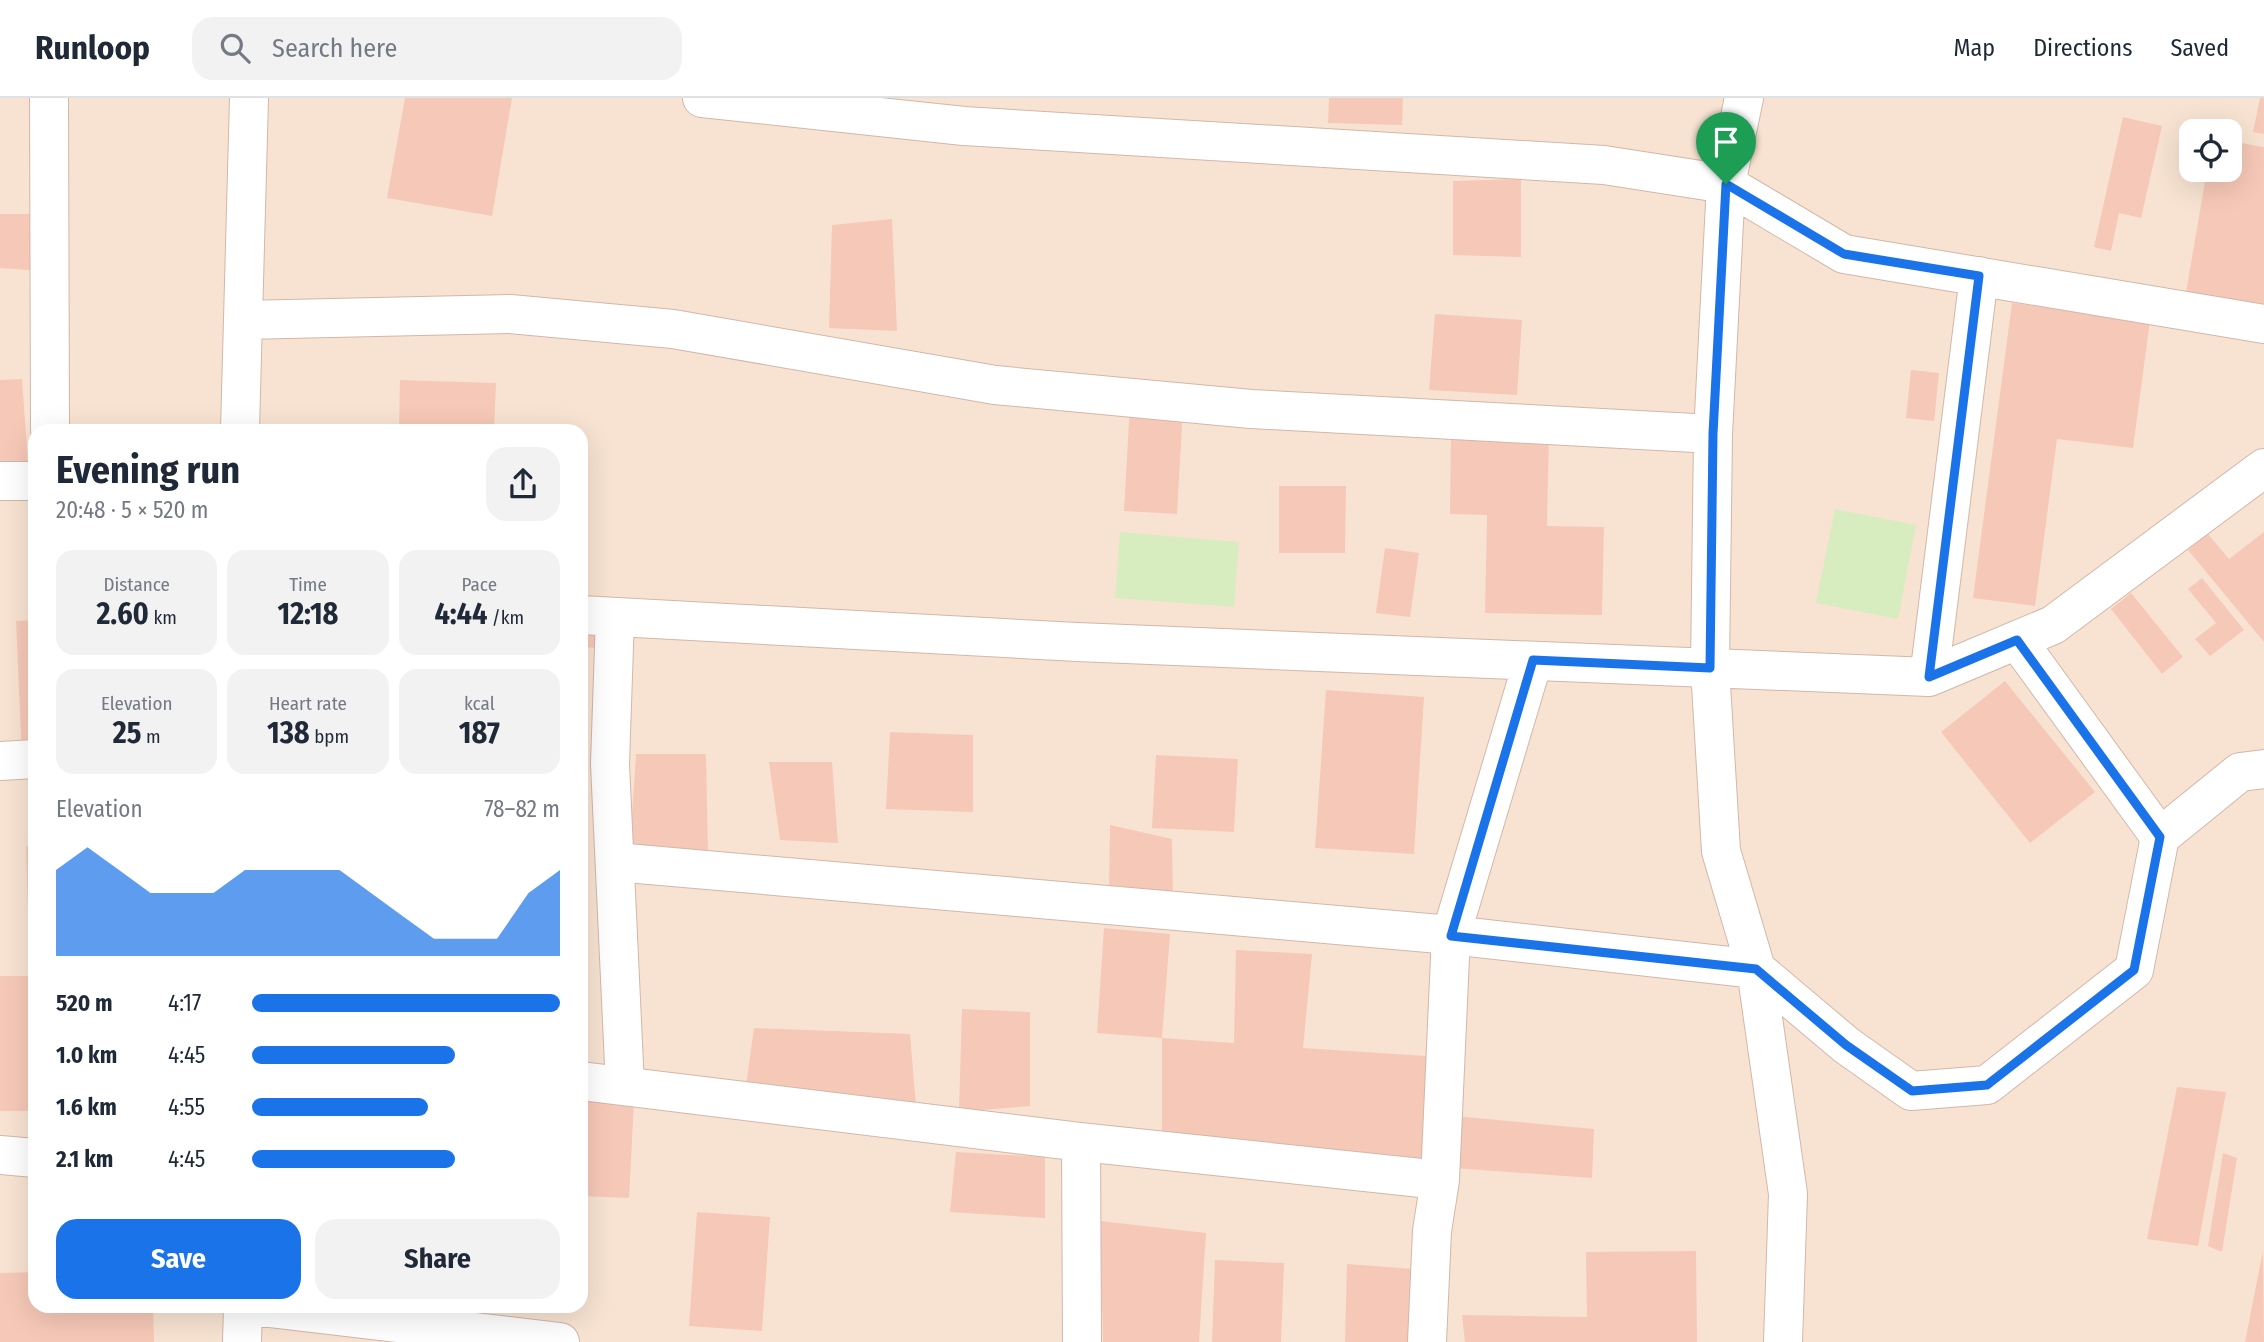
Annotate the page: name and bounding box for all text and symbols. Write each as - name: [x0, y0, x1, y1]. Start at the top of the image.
- search box: [192, 17, 682, 80]
- text: Runloop: [35, 28, 150, 68]
- icon: search: [216, 29, 254, 67]
- text: Search here: [272, 33, 397, 64]
- text: Map: [1954, 34, 1995, 62]
- text: Directions: [2033, 34, 2132, 62]
- text: Saved: [2170, 34, 2229, 62]
- pin: [1696, 112, 1756, 184]
- map controls: [2179, 119, 2242, 182]
- button: locate: [2179, 119, 2242, 182]
- icon: arrive: [1707, 123, 1745, 161]
- text: Evening run: [56, 447, 240, 493]
- button: share: [486, 447, 560, 521]
- text: 20:48 · 5 × 520 m: [56, 496, 209, 524]
- text: Distance: [103, 573, 170, 596]
- text: Time: [289, 573, 327, 596]
- text: Pace: [462, 573, 497, 596]
- text: 2.60: [96, 596, 149, 632]
- text: 12:18: [278, 596, 338, 632]
- text: 4:44: [434, 596, 487, 632]
- text: km: [149, 606, 177, 629]
- text: /km: [487, 606, 524, 629]
- text: Elevation: [101, 692, 172, 715]
- text: Heart rate: [269, 692, 347, 715]
- text: kcal: [464, 692, 495, 715]
- text: 25: [113, 715, 141, 751]
- text: 138: [267, 715, 310, 751]
- text: 187: [459, 715, 500, 751]
- text: m: [141, 725, 161, 748]
- text: bpm: [310, 725, 349, 748]
- text: Elevation: [56, 795, 143, 823]
- text: 78–82 m: [484, 795, 560, 823]
- text: 520 m: [56, 989, 113, 1017]
- text: 4:17: [168, 989, 201, 1017]
- text: 1.0 km: [56, 1041, 117, 1069]
- text: 4:45: [168, 1041, 205, 1069]
- text: 1.6 km: [56, 1093, 117, 1121]
- text: 4:55: [168, 1093, 205, 1121]
- text: 2.1 km: [56, 1145, 113, 1173]
- text: 4:45: [168, 1145, 205, 1173]
- button: Save: [56, 1219, 301, 1299]
- button: Share: [315, 1219, 560, 1299]

